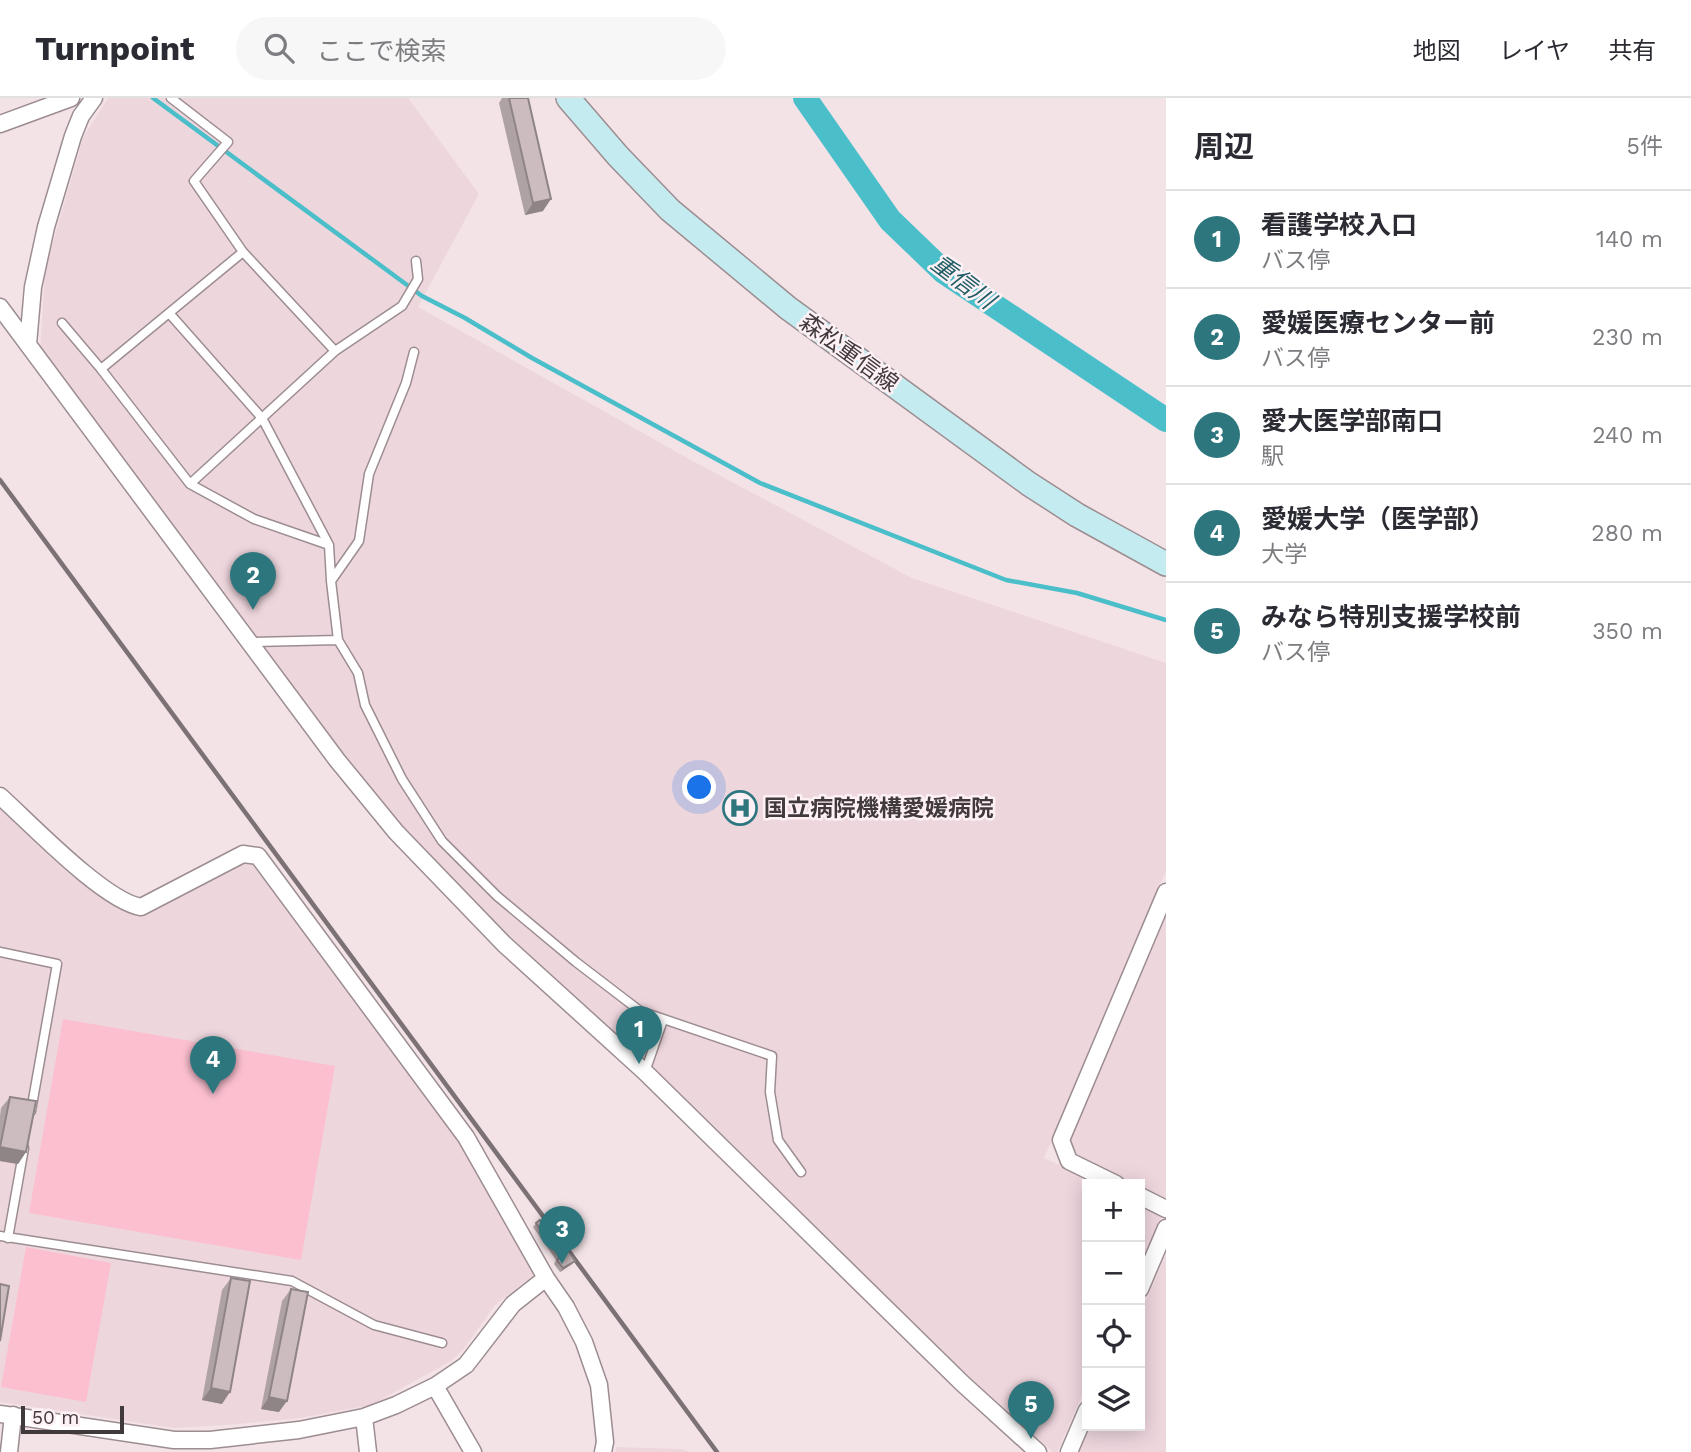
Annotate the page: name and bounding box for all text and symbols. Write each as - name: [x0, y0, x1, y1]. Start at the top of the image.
- search box: [236, 17, 726, 80]
- text: Turnpoint: [35, 29, 194, 68]
- icon: search: [260, 29, 298, 67]
- text: ここで検索: [316, 36, 446, 66]
- text: 地図: [1413, 37, 1461, 65]
- text: レイヤ: [1499, 37, 1570, 65]
- text: 共有: [1608, 37, 1656, 65]
- text: 周辺: [1194, 129, 1254, 164]
- text: 5件: [1627, 133, 1663, 160]
- text: 看護学校入口: [1261, 210, 1417, 240]
- text: 1: [1212, 226, 1222, 253]
- text: 140 m: [1596, 226, 1663, 253]
- text: バス停: [1261, 247, 1330, 274]
- water label: 重信川: [926, 249, 1003, 317]
- street label: 森松重信線: [795, 308, 903, 398]
- text: 愛媛医療センター前: [1261, 308, 1495, 338]
- text: 2: [1210, 324, 1224, 351]
- text: 230 m: [1592, 324, 1663, 351]
- text: バス停: [1261, 345, 1330, 372]
- text: 愛大医学部南口: [1261, 406, 1443, 436]
- text: 3: [1210, 422, 1224, 449]
- text: 240 m: [1592, 422, 1663, 449]
- text: 駅: [1261, 443, 1284, 470]
- text: 愛媛大学（医学部）: [1261, 504, 1495, 534]
- text: 4: [1210, 520, 1224, 547]
- text: 280 m: [1591, 520, 1663, 547]
- text: 大学: [1261, 541, 1307, 568]
- pin: 2: [230, 552, 276, 610]
- text: みなら特別支援学校前: [1261, 602, 1521, 632]
- text: 5: [1210, 618, 1224, 645]
- text: 350 m: [1592, 618, 1663, 645]
- text: バス停: [1261, 639, 1330, 666]
- your location: [682, 770, 716, 804]
- hospital icon: 国立病院機構愛媛病院: [721, 789, 759, 827]
- place label: 国立病院機構愛媛病院: [764, 795, 994, 822]
- pin: 1: [616, 1006, 662, 1064]
- pin: 4: [190, 1036, 236, 1094]
- map controls: [1082, 1179, 1145, 1431]
- button: +: [1082, 1179, 1145, 1242]
- pin: 3: [539, 1206, 585, 1264]
- button: −: [1082, 1242, 1145, 1305]
- button: locate: [1082, 1305, 1145, 1368]
- button: layers: [1082, 1368, 1145, 1431]
- pin: 5: [1008, 1381, 1054, 1439]
- scale bar: [21, 1403, 124, 1435]
- text: 50 m: [32, 1406, 79, 1429]

